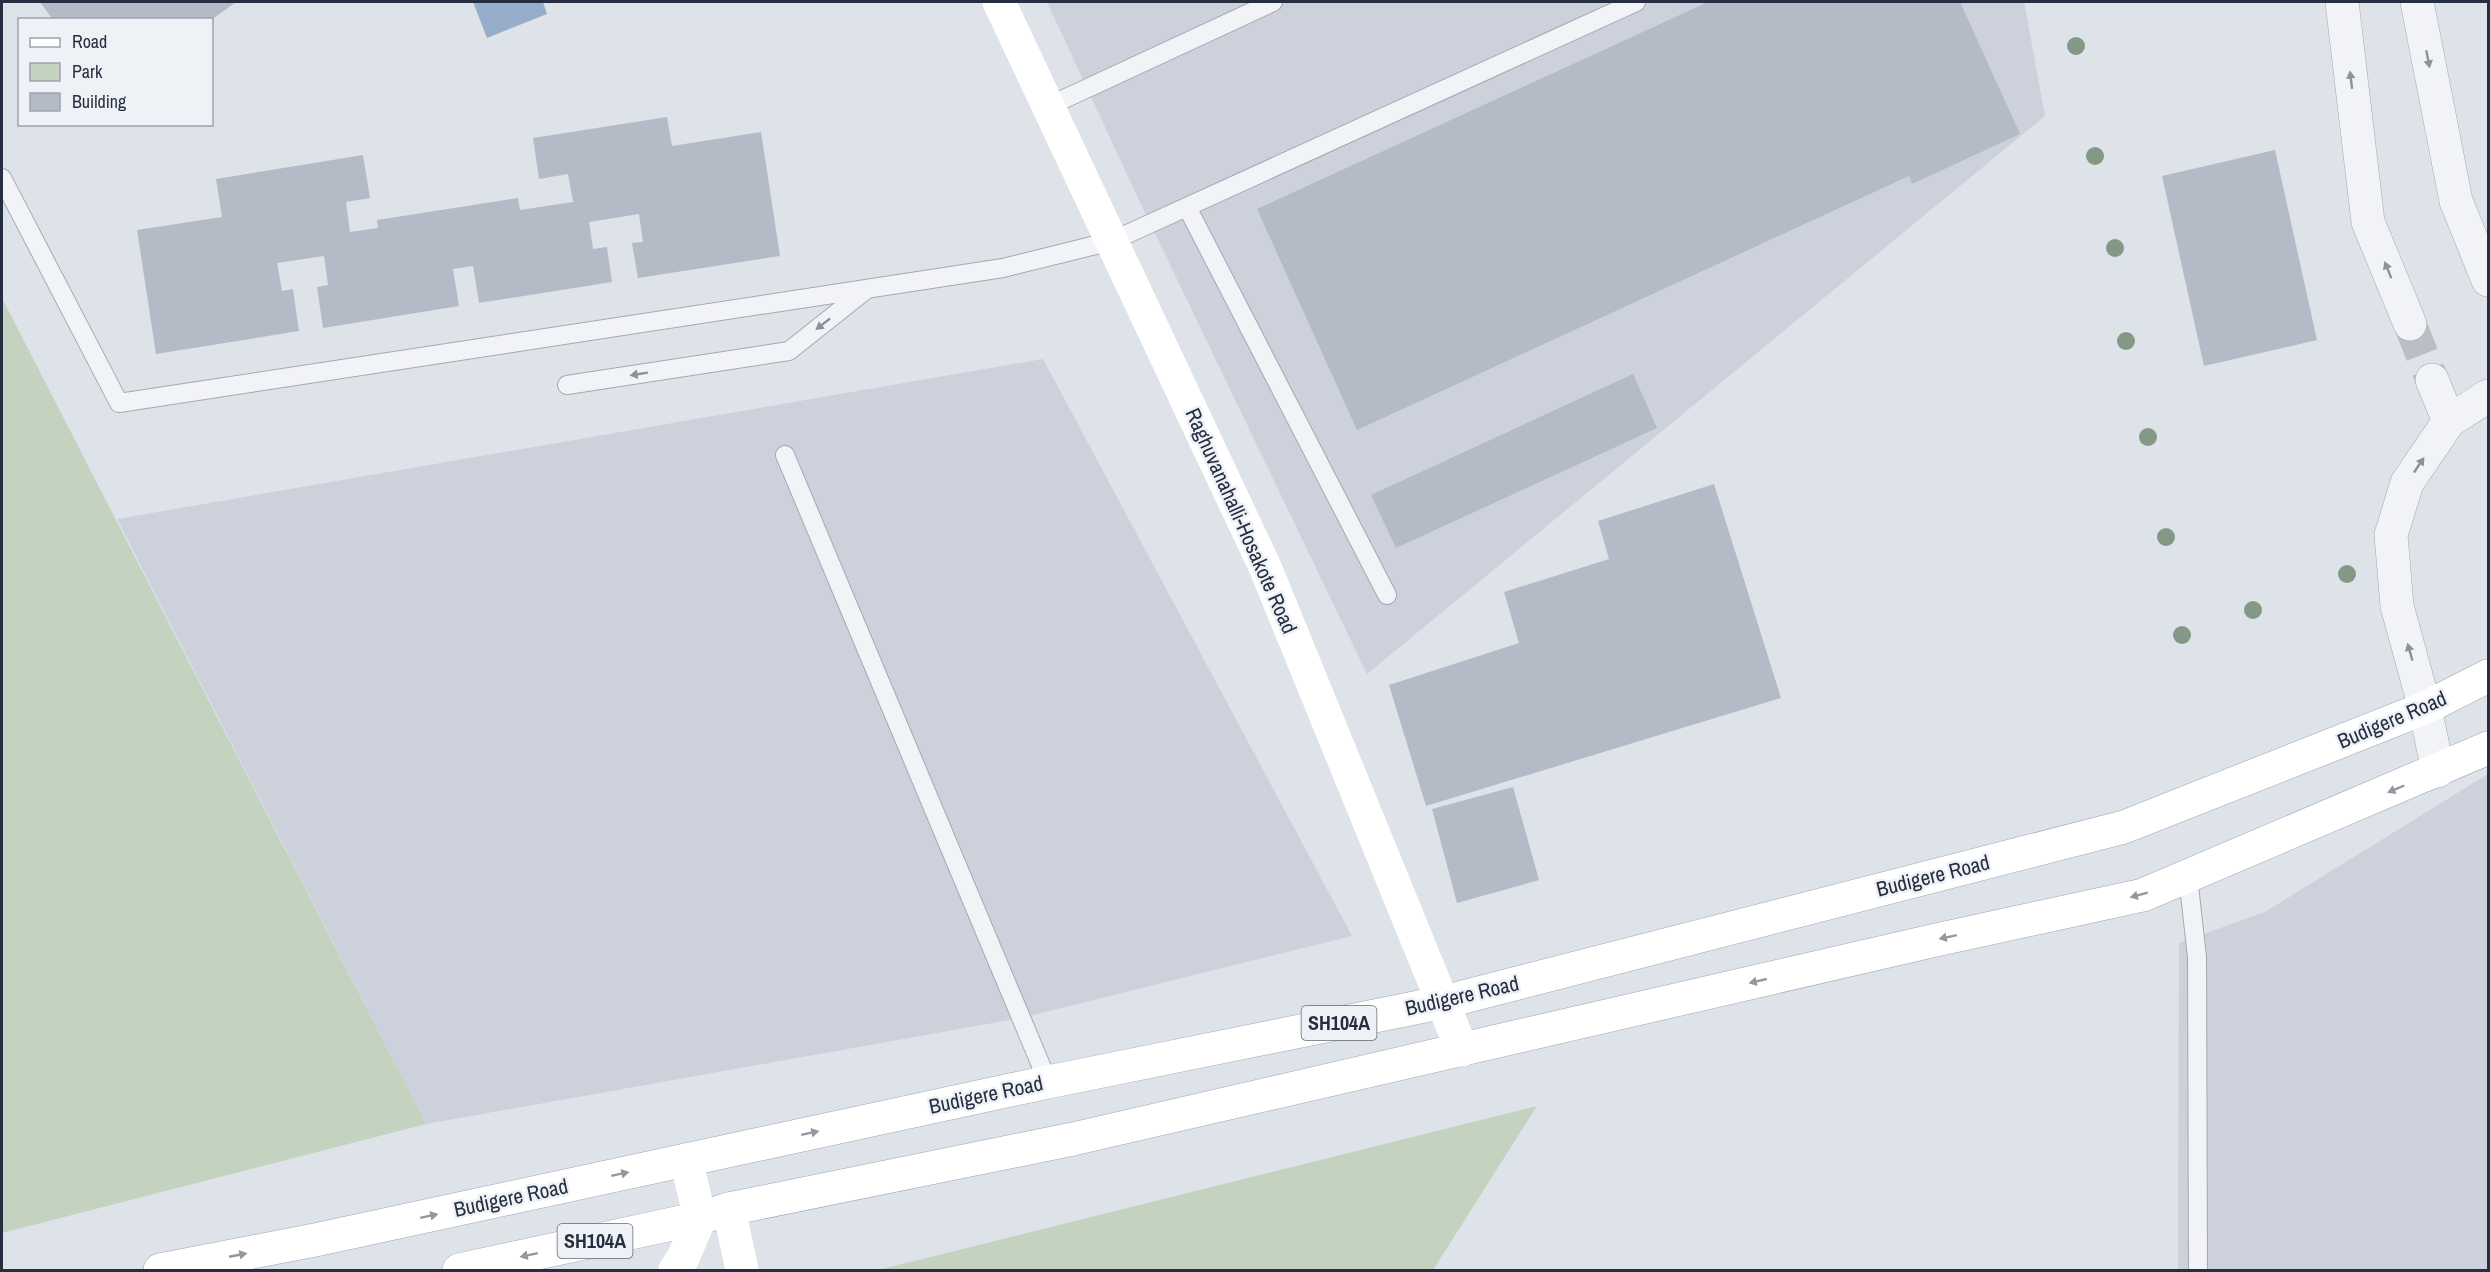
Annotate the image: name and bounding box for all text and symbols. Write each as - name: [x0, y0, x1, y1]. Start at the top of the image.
- legend: [18, 18, 213, 126]
- text: Road: [72, 29, 107, 54]
- one-way arrow: [2424, 50, 2433, 69]
- text: Park: [72, 59, 103, 84]
- one-way arrow: [2347, 70, 2356, 89]
- text: Building: [72, 89, 127, 114]
- one-way arrow: [2383, 260, 2393, 278]
- one-way arrow: [815, 318, 831, 330]
- one-way arrow: [629, 370, 648, 379]
- street label: Raghuvanahalli-Hosakote Road: [1179, 403, 1304, 638]
- one-way arrow: [2413, 457, 2424, 473]
- one-way arrow: [2405, 643, 2414, 661]
- street label: Budigere Road: [2333, 684, 2451, 756]
- one-way arrow: [2387, 784, 2405, 794]
- street label: Budigere Road: [1873, 847, 1993, 904]
- one-way arrow: [2130, 891, 2148, 901]
- one-way arrow: [1939, 933, 1958, 942]
- street label: Budigere Road: [1402, 968, 1522, 1023]
- one-way arrow: [1749, 977, 1768, 987]
- road number: SH104A: [1302, 1006, 1376, 1040]
- street label: Budigere Road: [926, 1068, 1046, 1121]
- one-way arrow: [801, 1128, 820, 1137]
- one-way arrow: [611, 1169, 629, 1179]
- street label: Budigere Road: [451, 1171, 571, 1224]
- one-way arrow: [420, 1210, 438, 1220]
- road number: SH104A: [558, 1224, 632, 1258]
- one-way arrow: [229, 1250, 248, 1259]
- one-way arrow: [519, 1251, 538, 1260]

